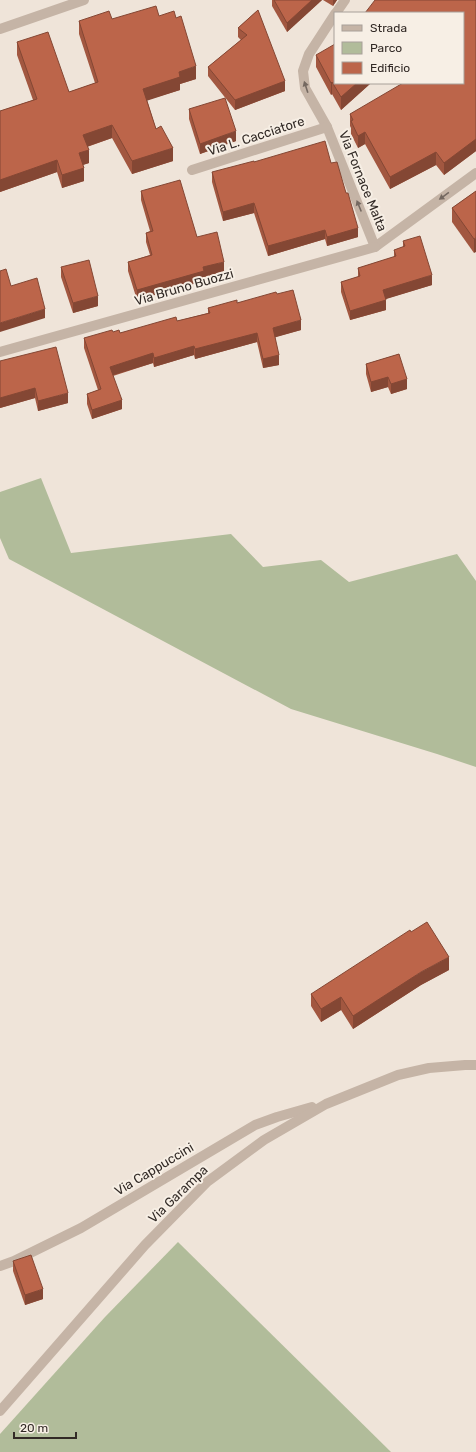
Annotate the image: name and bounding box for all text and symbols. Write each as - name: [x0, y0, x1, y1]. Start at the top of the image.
- legend: [334, 12, 464, 84]
- text: Strada: [370, 21, 407, 35]
- text: Parco: [370, 41, 402, 55]
- text: Edificio: [370, 61, 410, 75]
- one-way arrow: [303, 80, 309, 92]
- street label: Via L. Cacciatore: [206, 113, 306, 159]
- street label: Via Fornace Malta: [336, 128, 390, 234]
- one-way arrow: [439, 192, 450, 200]
- one-way arrow: [355, 199, 361, 211]
- street label: Via Bruno Buozzi: [133, 266, 235, 308]
- street label: Via Cappuccini: [112, 1139, 196, 1199]
- street label: Via Garampa: [145, 1162, 211, 1226]
- scale bar: [14, 1414, 76, 1440]
- text: 20 m: [20, 1421, 48, 1435]

